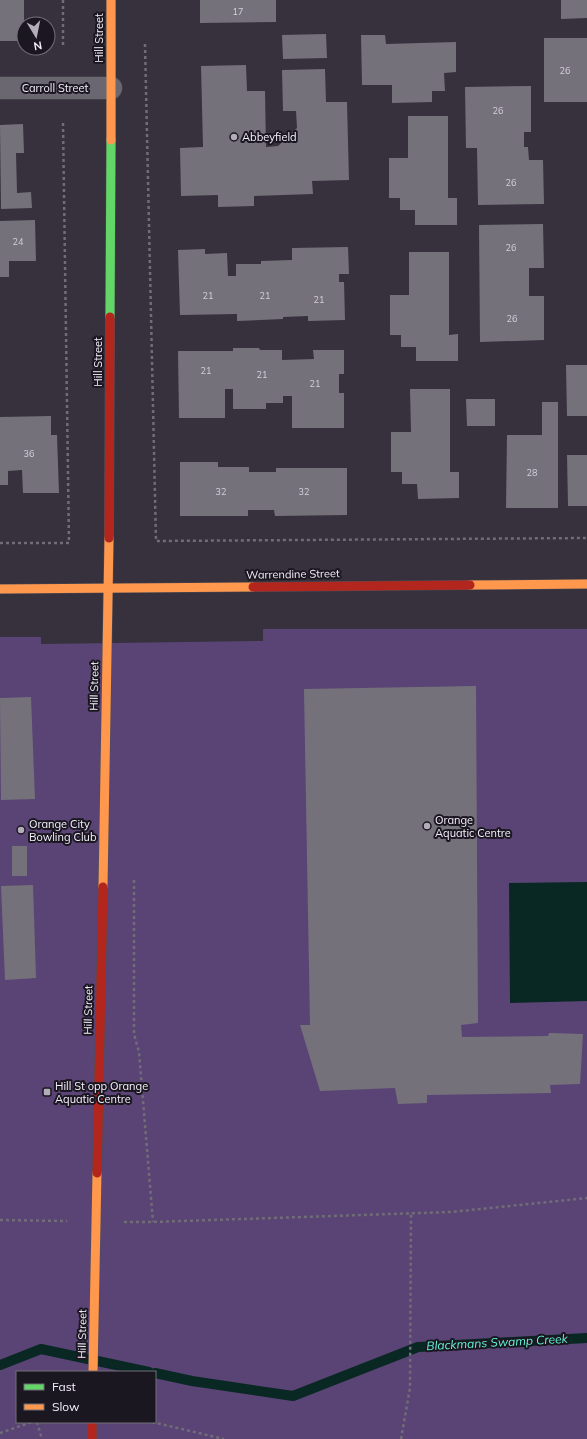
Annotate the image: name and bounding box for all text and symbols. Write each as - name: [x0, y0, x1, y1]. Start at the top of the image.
- house number: 17: [233, 6, 243, 17]
- street label: Hill Street: [92, 13, 106, 63]
- north arrow: [16, 16, 56, 56]
- text: N: [32, 38, 43, 53]
- house number: 26: [560, 65, 570, 76]
- street label: Carroll Street: [22, 81, 88, 95]
- house number: 26: [493, 105, 503, 116]
- place label: Abbeyfield: [242, 130, 297, 144]
- marker: Abbeyfield: [229, 132, 239, 142]
- house number: 26: [506, 177, 516, 188]
- house number: 24: [13, 236, 24, 247]
- house number: 26: [506, 242, 516, 253]
- house number: 21: [203, 290, 213, 301]
- house number: 21: [260, 290, 270, 301]
- house number: 21: [314, 294, 324, 305]
- house number: 26: [507, 313, 517, 324]
- street label: Hill Street: [91, 337, 105, 387]
- house number: 21: [201, 365, 211, 376]
- house number: 21: [257, 369, 267, 380]
- house number: 21: [310, 378, 320, 389]
- house number: 36: [24, 448, 34, 459]
- house number: 28: [527, 467, 537, 478]
- house number: 32: [216, 486, 226, 497]
- house number: 32: [299, 486, 309, 497]
- street label: Warrendine Street: [246, 566, 340, 582]
- street label: Hill Street: [87, 661, 101, 711]
- place label: Orange Aquatic Centre: [435, 813, 511, 840]
- place label: Orange City Bowling Club: [29, 817, 97, 844]
- marker: Orange Aquatic Centre: [422, 821, 432, 831]
- marker: Orange City Bowling Club: [16, 825, 26, 835]
- street label: Hill Street: [81, 985, 95, 1035]
- place label: Hill St opp Orange Aquatic Centre: [55, 1079, 148, 1106]
- marker: Hill St opp Orange Aquatic Centre: [42, 1087, 52, 1097]
- street label: Hill Street: [75, 1309, 89, 1359]
- water label: Blackmans Swamp Creek: [426, 1331, 569, 1353]
- legend: [16, 1371, 156, 1423]
- text: Fast: [52, 1379, 76, 1394]
- text: Slow: [52, 1399, 80, 1414]

